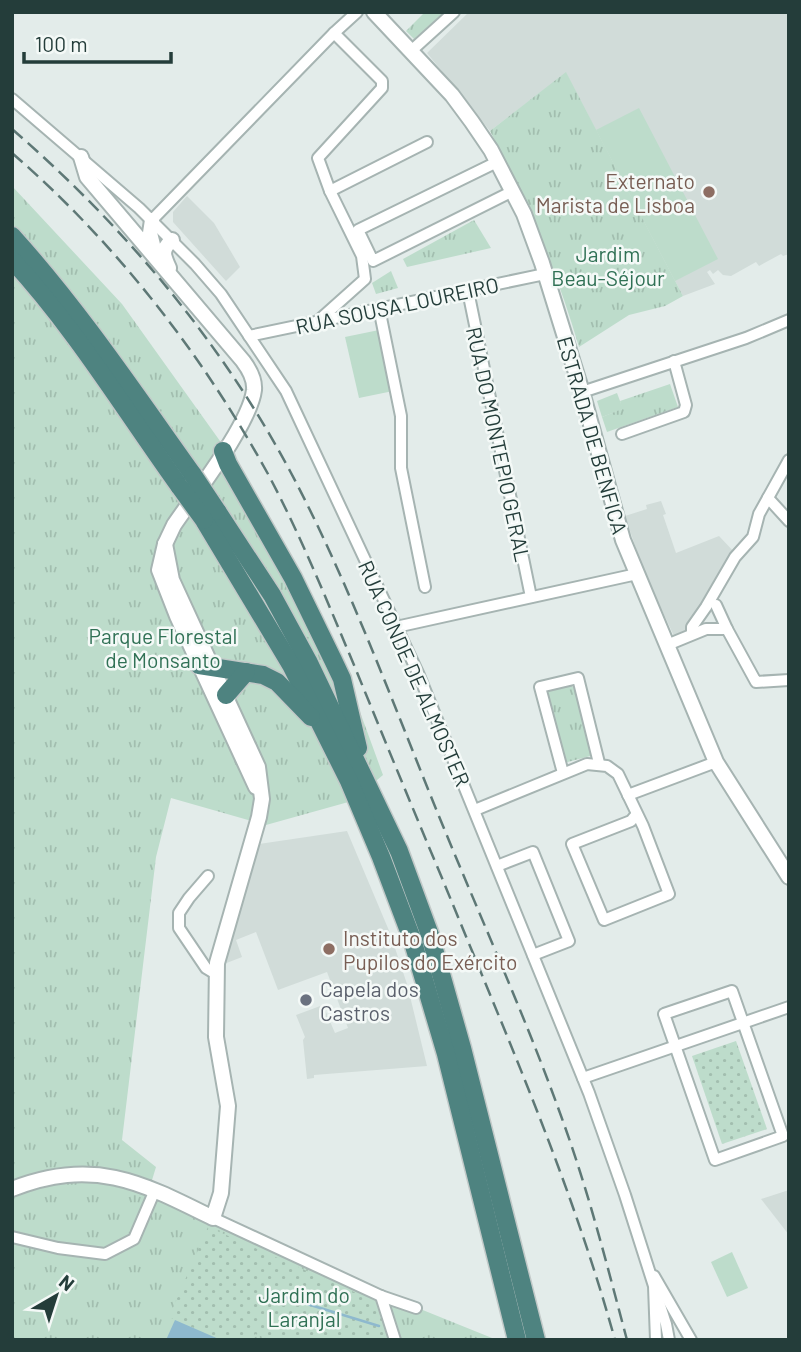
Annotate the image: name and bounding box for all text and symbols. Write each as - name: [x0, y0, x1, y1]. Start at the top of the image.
- scale bar: [24, 21, 172, 65]
- text: 100 m: [35, 31, 88, 56]
- place label: Externato Marista de Lisboa: [536, 168, 695, 217]
- marker: Externato Marista de Lisboa: [701, 184, 717, 200]
- park label: Jardim Beau-Séjour: [551, 241, 665, 290]
- street label: RUA SOUSA LOUREIRO: [293, 271, 501, 339]
- street label: RUA DO MONTEPIO GERAL: [462, 324, 536, 564]
- street label: ESTRADA DE BENFICA: [553, 333, 633, 537]
- street label: RUA CONDE DE ALMOSTER: [354, 556, 476, 790]
- park label: Parque Florestal de Monsanto: [89, 623, 237, 672]
- place label: Instituto dos Pupilos do Exército: [343, 925, 517, 974]
- marker: Instituto dos Pupilos do Exército: [321, 941, 337, 957]
- place label: Capela dos Castros: [320, 976, 419, 1025]
- marker: Capela dos Castros: [298, 992, 314, 1008]
- north arrow: [21, 1261, 91, 1331]
- text: N: [55, 1269, 79, 1295]
- park label: Jardim do Laranjal: [258, 1282, 350, 1331]

